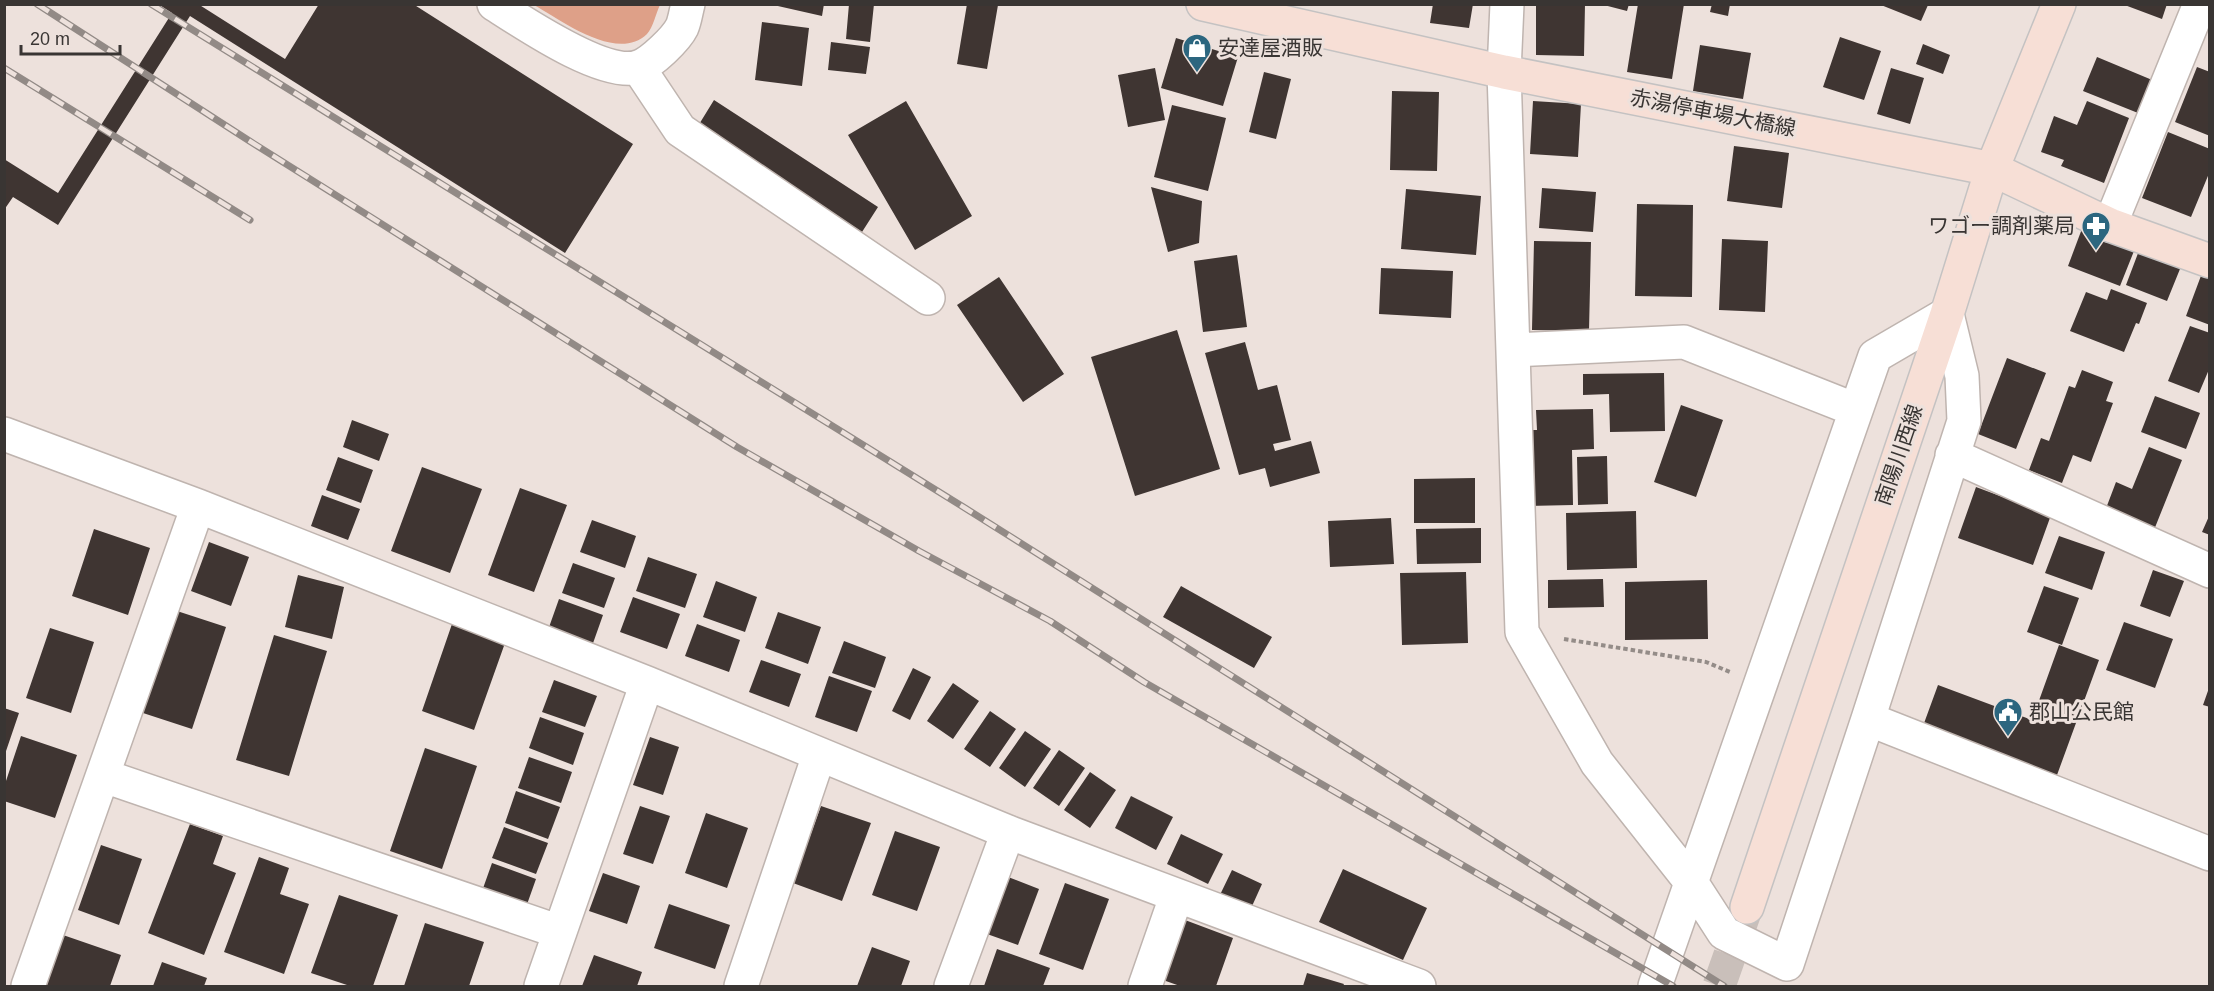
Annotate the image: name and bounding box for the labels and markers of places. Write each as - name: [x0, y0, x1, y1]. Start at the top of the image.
- shop icon: 安達屋酒販: [1181, 32, 1213, 74]
- place label: 安達屋酒販: [1218, 36, 1323, 59]
- pharmacy icon: ワゴー調剤薬局: [2080, 210, 2112, 252]
- place label: ワゴー調剤薬局: [1928, 214, 2075, 237]
- public building icon: 郡山公民館: [1992, 696, 2024, 738]
- place label: 郡山公民館: [2029, 700, 2134, 723]

